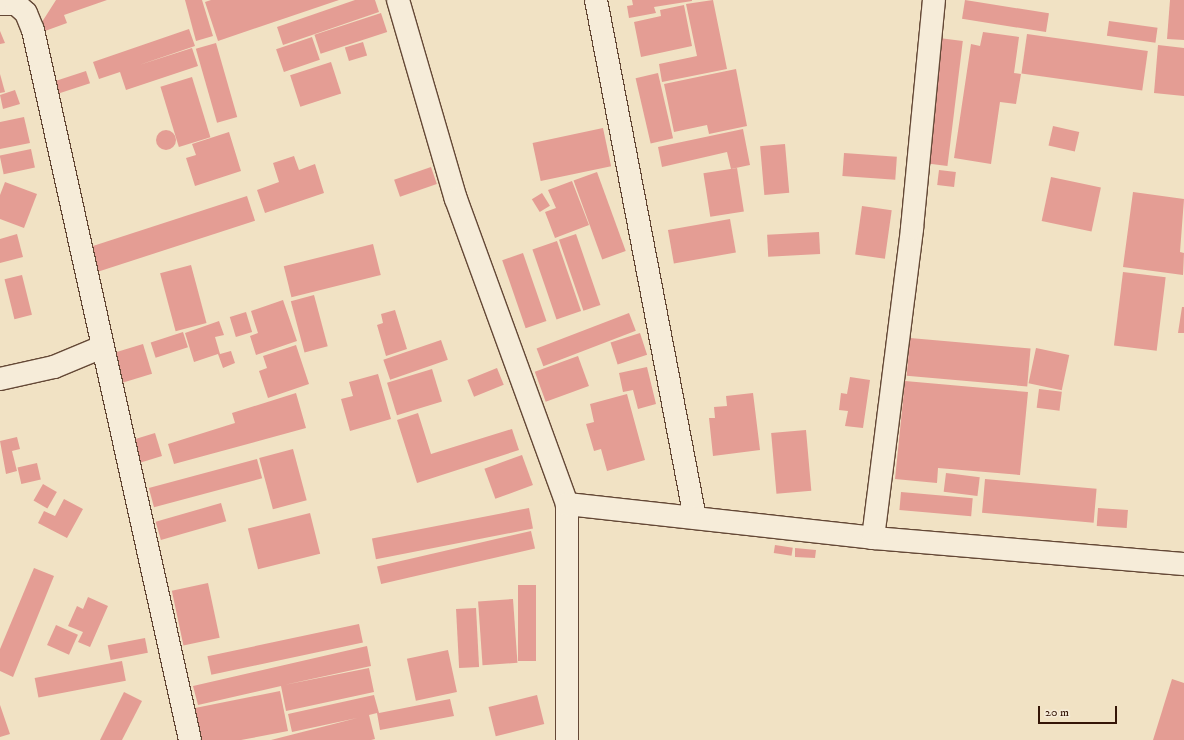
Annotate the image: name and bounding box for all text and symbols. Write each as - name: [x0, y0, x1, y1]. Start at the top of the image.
- scale bar: [1040, 698, 1119, 724]
- text: 20 m: [1045, 705, 1069, 720]

